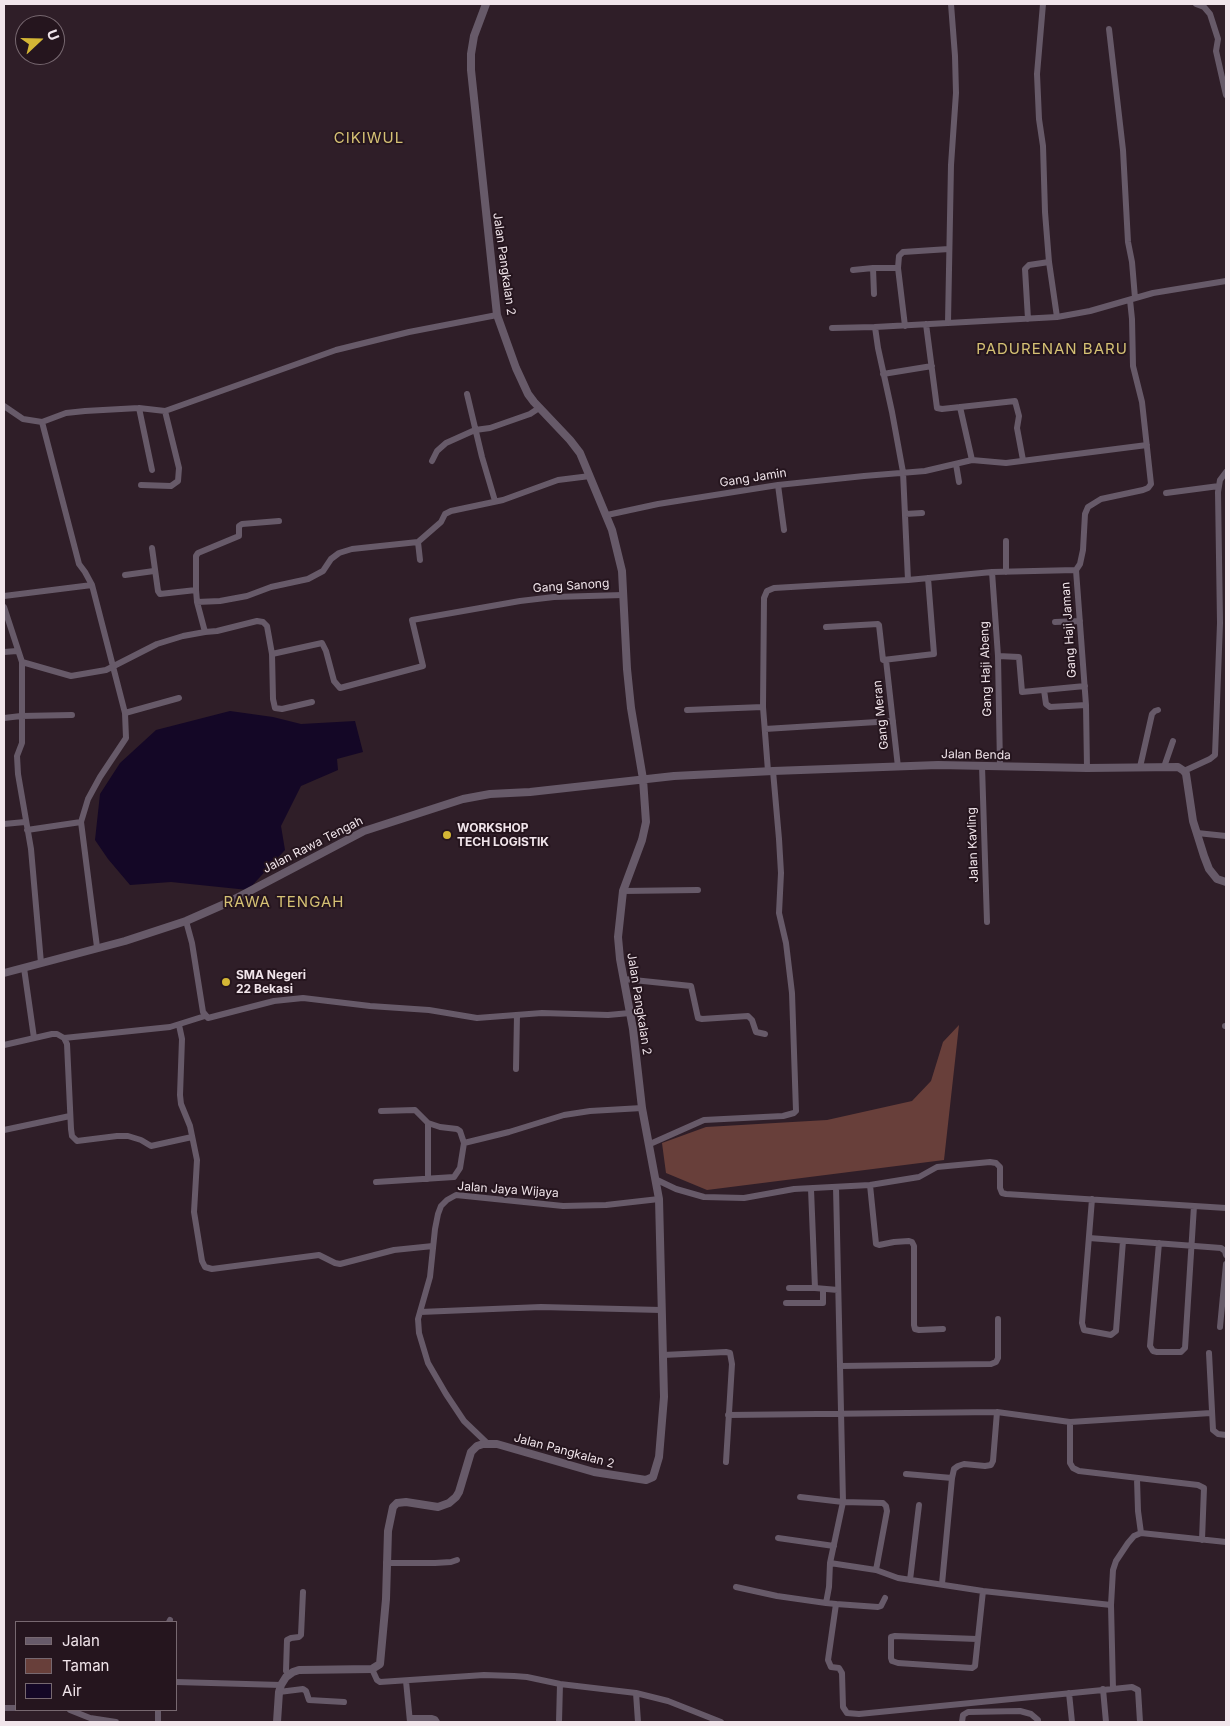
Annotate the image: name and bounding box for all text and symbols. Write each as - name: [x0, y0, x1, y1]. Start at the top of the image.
- north arrow: [15, 15, 65, 65]
- text: U: [44, 27, 63, 43]
- district label: CIKIWUL: [333, 129, 405, 147]
- street label: Jalan Pangkalan 2: [490, 212, 518, 316]
- district label: PADURENAN BARU: [974, 340, 1130, 358]
- street label: Gang Jamin: [718, 466, 788, 490]
- street label: Gang Sanong: [532, 576, 610, 596]
- street label: Gang Haji Jaman: [1058, 581, 1080, 679]
- street label: Gang Haji Abeng: [977, 621, 995, 717]
- street label: Gang Meran: [870, 680, 892, 750]
- street label: Jalan Benda: [941, 747, 1011, 763]
- street label: Jalan Kavling: [964, 807, 982, 883]
- street label: Jalan Rawa Tengah: [261, 814, 365, 876]
- place label: WORKSHOP TECH LOGISTIK: [457, 821, 549, 849]
- marker: WORKSHOP TECH LOGISTIK: [441, 829, 453, 841]
- district label: RAWA TENGAH: [222, 893, 346, 911]
- street label: Jalan Pangkalan 2: [624, 952, 654, 1056]
- place label: SMA Negeri 22 Bekasi: [236, 968, 306, 996]
- marker: SMA Negeri 22 Bekasi: [220, 976, 232, 988]
- street label: Jalan Jaya Wijaya: [457, 1179, 559, 1201]
- street label: Jalan Pangkalan 2: [512, 1431, 616, 1471]
- legend: [15, 1621, 178, 1711]
- text: Jalan: [62, 1631, 100, 1650]
- text: Taman: [62, 1656, 109, 1675]
- text: Air: [62, 1681, 82, 1700]

